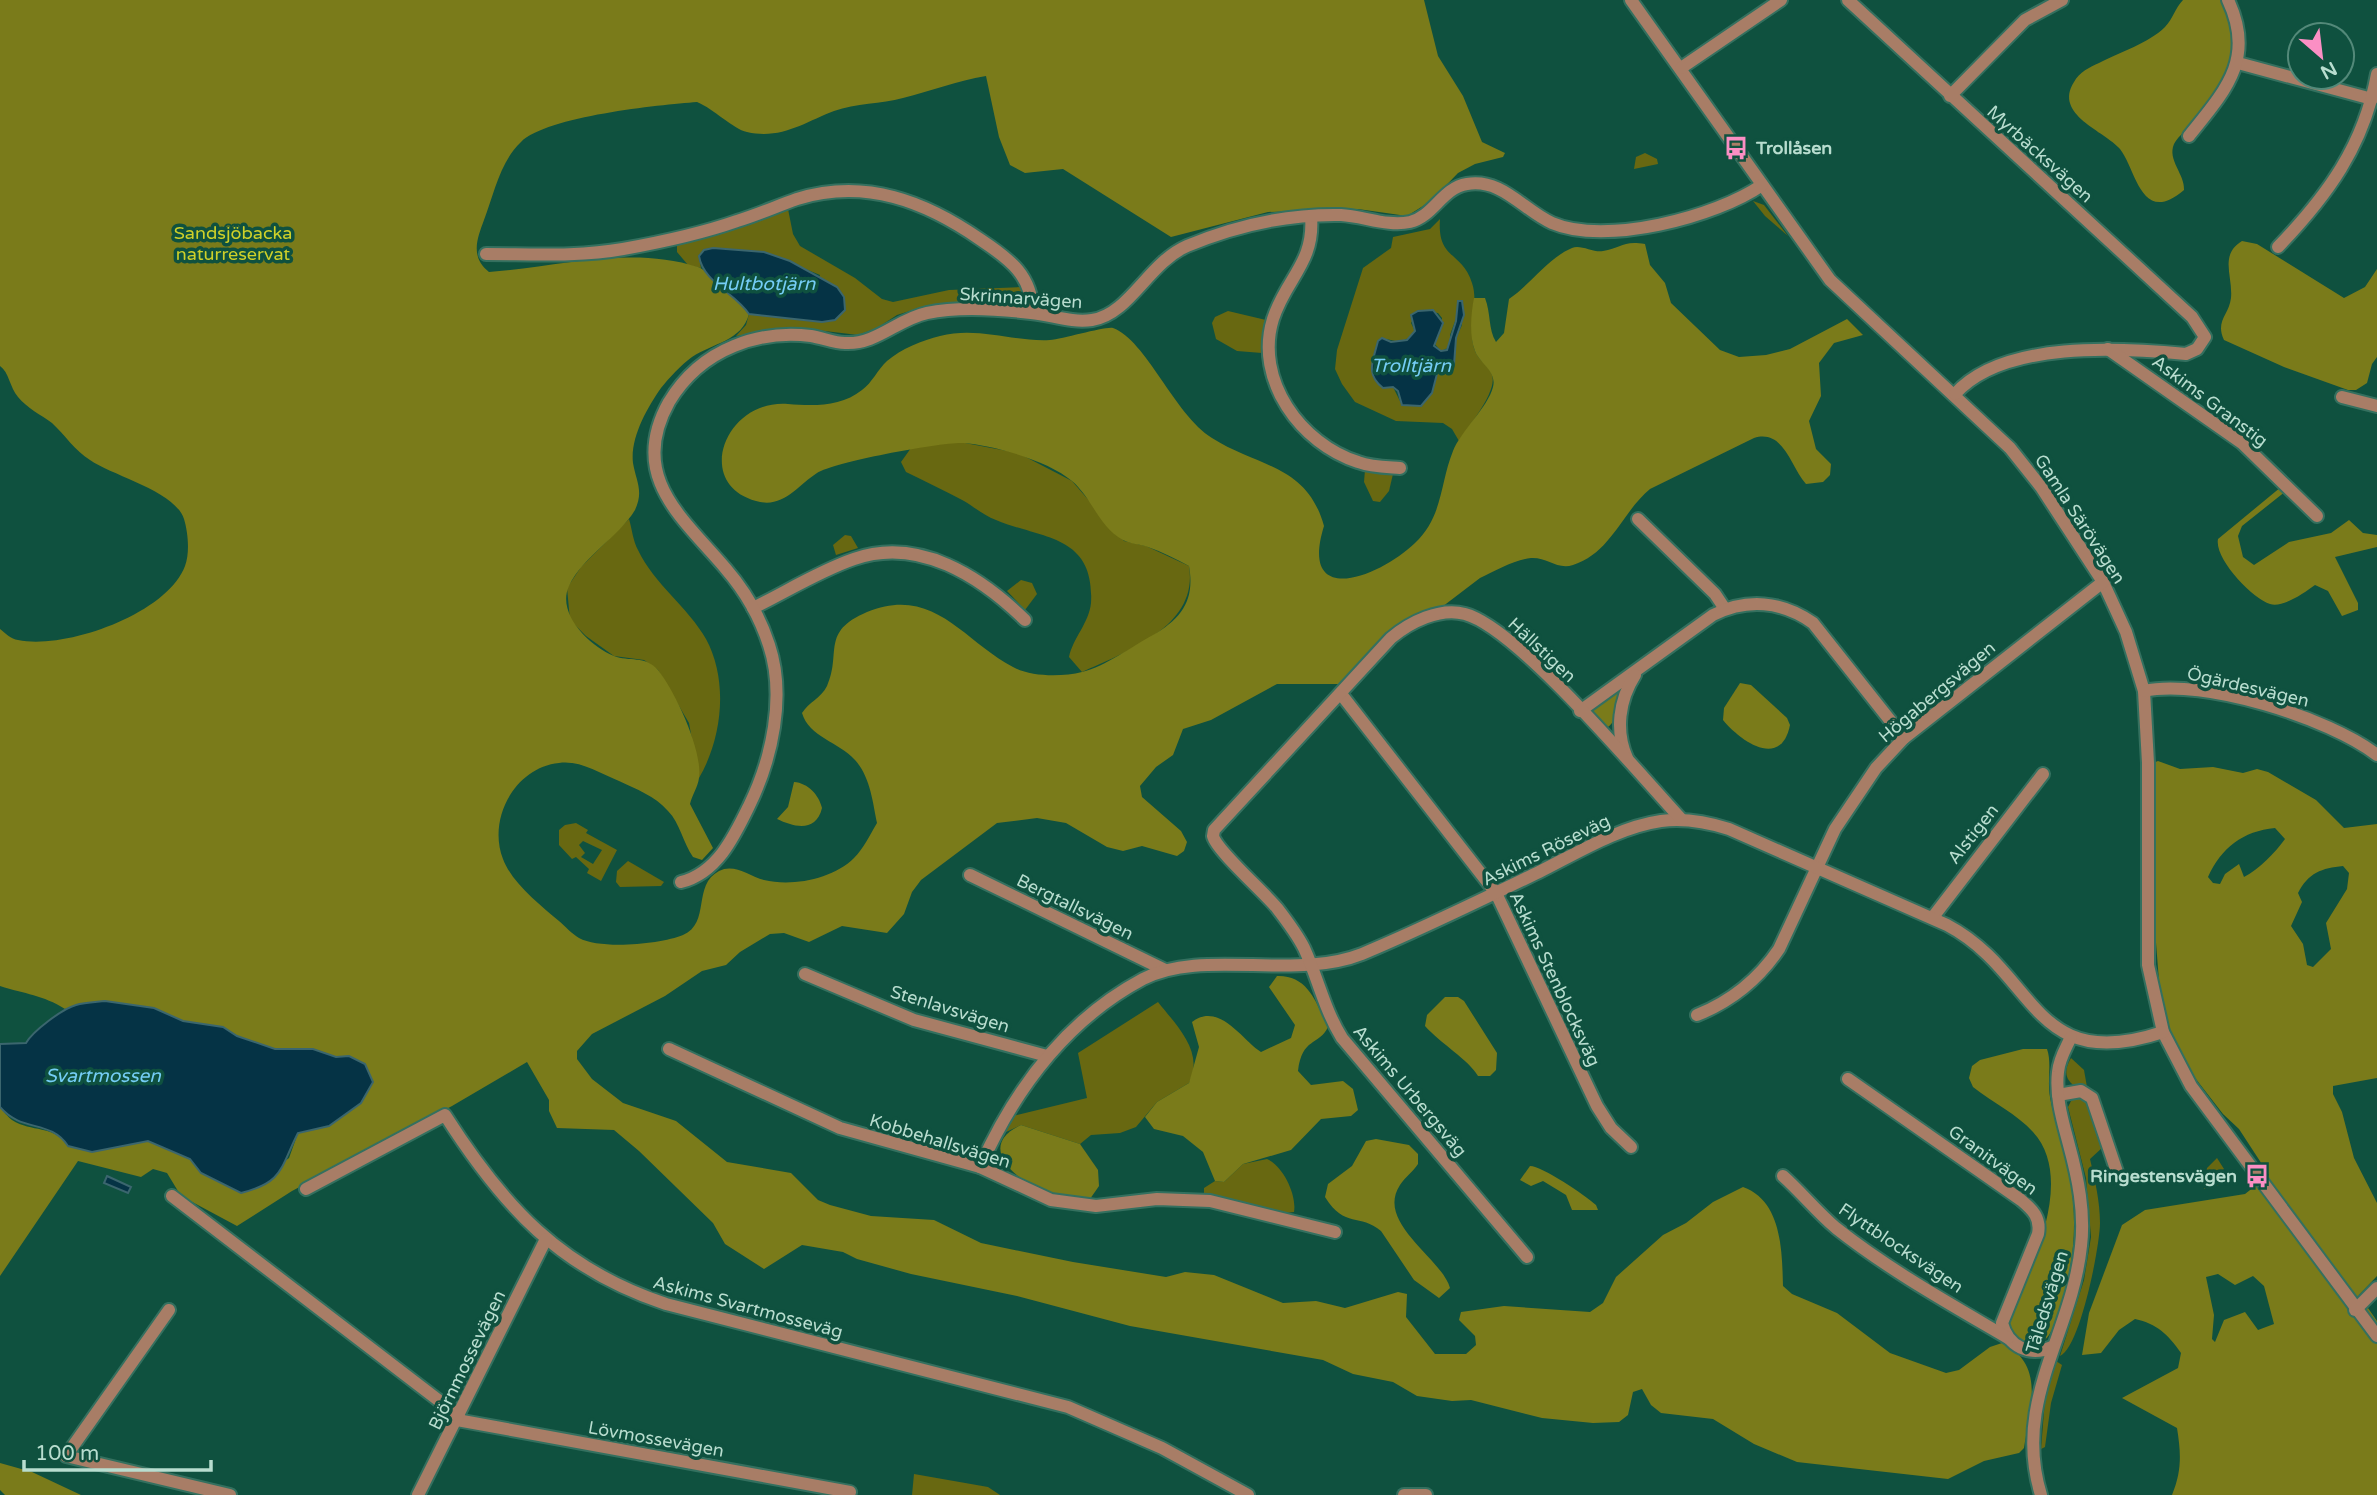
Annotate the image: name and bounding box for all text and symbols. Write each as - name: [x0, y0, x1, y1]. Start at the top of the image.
- north arrow: [2286, 21, 2356, 91]
- text: N: [2317, 57, 2340, 83]
- street label: Myrbäcksvägen: [1982, 101, 2098, 207]
- bus stop icon: Trollåsen: [1722, 134, 1750, 162]
- place label: Trollåsen: [1755, 137, 1832, 159]
- park label: Sandsjöbacka naturreservat: [174, 222, 292, 265]
- water label: Hultbotjärn: [713, 273, 816, 295]
- street label: Skrinnarvägen: [959, 283, 1083, 313]
- street label: Askims Granstig: [2148, 350, 2272, 452]
- water label: Trolltjärn: [1371, 355, 1451, 377]
- street label: Gamla Särövägen: [2030, 450, 2130, 588]
- street label: Hällstigen: [1503, 613, 1581, 687]
- street label: Högabergsvägen: [1874, 637, 2000, 747]
- street label: Ögärdesvägen: [2185, 662, 2311, 712]
- street label: Alstigen: [1943, 800, 2003, 868]
- street label: Askims Röseväg: [1478, 810, 1614, 890]
- street label: Bergtallsvägen: [1013, 869, 1137, 945]
- street label: Askims Stenblocksväg: [1505, 888, 1605, 1070]
- street label: Stenlavsvägen: [888, 980, 1012, 1038]
- street label: Askims Urbergsväg: [1348, 1021, 1472, 1161]
- water label: Svartmossen: [45, 1065, 161, 1087]
- street label: Kobbehallsvägen: [867, 1109, 1013, 1173]
- street label: Granitvägen: [1944, 1120, 2042, 1200]
- bus stop icon: Ringestensvägen: [2243, 1162, 2271, 1190]
- place label: Ringestensvägen: [2090, 1165, 2237, 1187]
- street label: Flyttblocksvägen: [1834, 1198, 1968, 1298]
- street label: Tåledsvägen: [2021, 1248, 2073, 1356]
- street label: Askims Svartmosseväg: [651, 1271, 845, 1343]
- street label: Björnmossevägen: [424, 1287, 510, 1433]
- street label: Lövmossevägen: [586, 1416, 726, 1462]
- scale bar: [24, 1428, 212, 1472]
- text: 100 m: [35, 1441, 99, 1466]

